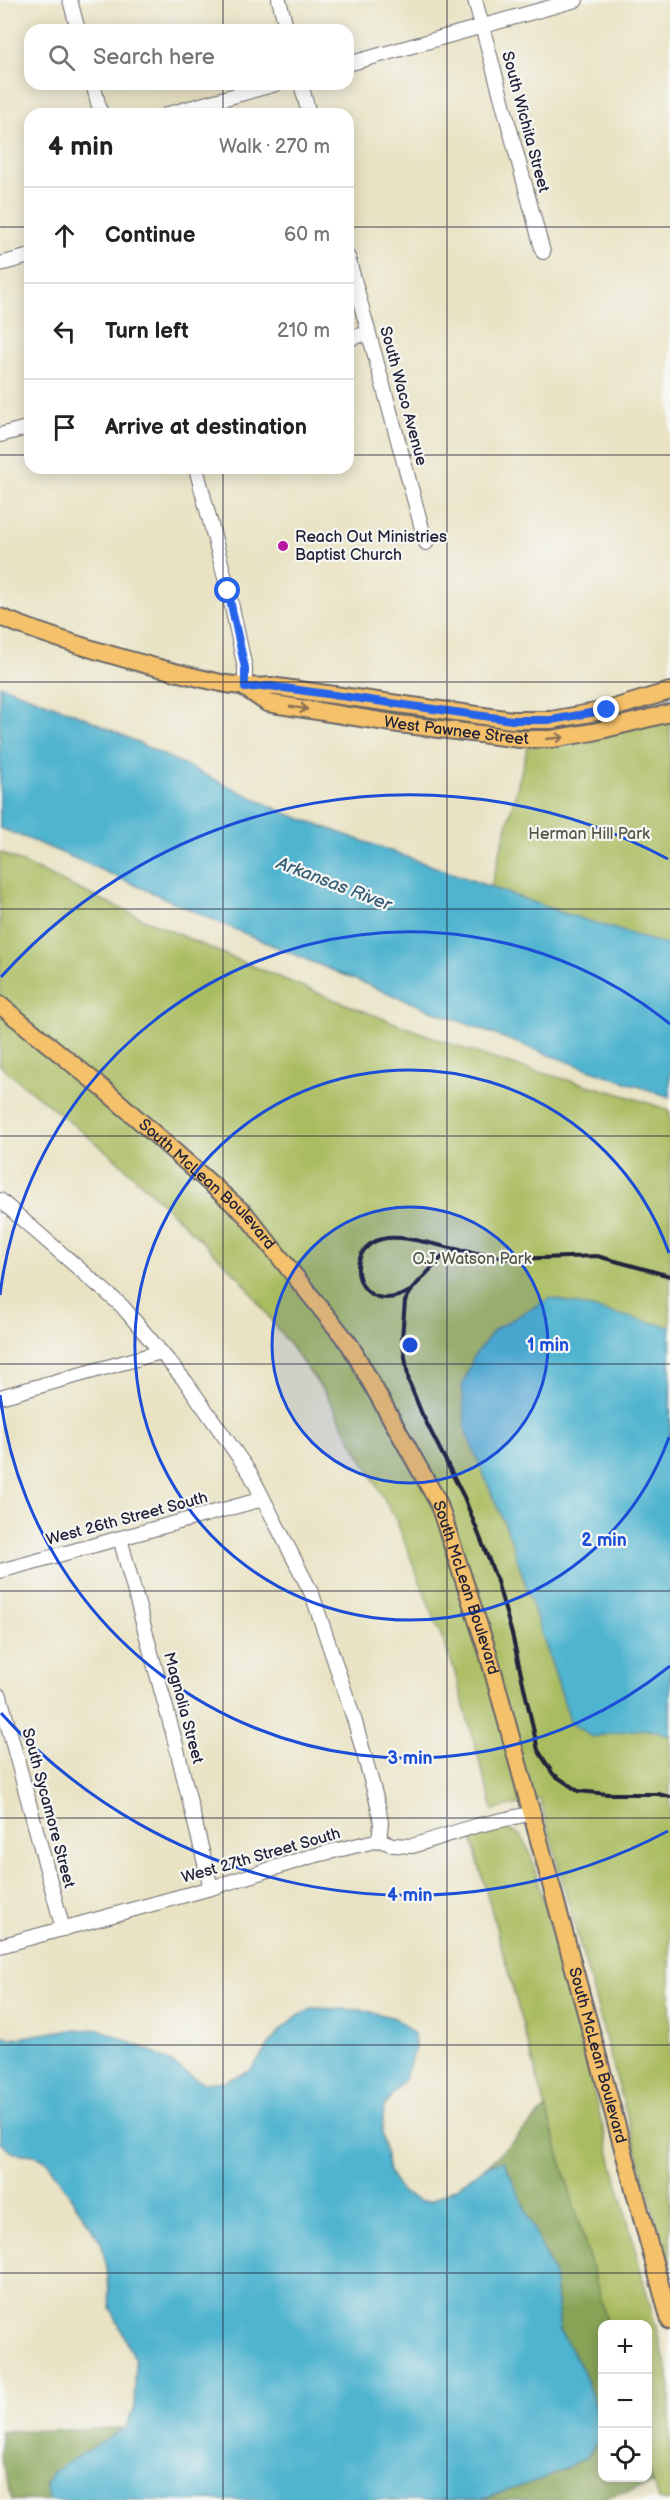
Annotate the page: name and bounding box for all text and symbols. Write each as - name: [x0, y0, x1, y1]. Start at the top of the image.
- search box: [24, 24, 354, 90]
- icon: search: [45, 41, 78, 74]
- text: Search here: [93, 44, 215, 71]
- street label: South Wichita Street: [497, 49, 553, 195]
- text: 4 min: [48, 132, 113, 163]
- text: Walk · 270 m: [219, 135, 330, 159]
- icon: ahead: [48, 219, 81, 252]
- text: Continue: [105, 222, 195, 249]
- text: 60 m: [284, 223, 330, 247]
- icon: left: [48, 315, 81, 348]
- text: Turn left: [105, 318, 189, 345]
- text: 210 m: [277, 319, 330, 343]
- street label: South Waco Avenue: [375, 324, 431, 468]
- icon: arrive: [48, 411, 81, 444]
- text: Arrive at destination: [105, 414, 307, 441]
- place label: Reach Out Ministries Baptist Church: [295, 528, 447, 565]
- marker: Reach Out Ministries Baptist Church: [276, 539, 290, 553]
- route start: [214, 577, 240, 603]
- route end: [593, 696, 619, 722]
- one-way arrow: [289, 703, 308, 714]
- street label: West Pawnee Street: [383, 712, 529, 749]
- one-way arrow: [544, 732, 564, 743]
- park label: Herman Hill Park: [528, 825, 650, 844]
- water label: Arkansas River: [273, 852, 396, 916]
- street label: South McLean Boulevard: [135, 1115, 279, 1253]
- park label: O.J. Watson Park: [413, 1250, 532, 1269]
- centre of rings: [400, 1335, 420, 1355]
- text: 1 min: [527, 1335, 569, 1356]
- street label: West 26th Street South: [44, 1488, 210, 1550]
- street label: South McLean Boulevard: [429, 1498, 503, 1676]
- text: 2 min: [581, 1530, 627, 1551]
- street label: Magnolia Street: [159, 1650, 207, 1766]
- street label: South Sycamore Street: [18, 1726, 78, 1890]
- text: 3 min: [387, 1748, 433, 1769]
- street label: West 27th Street South: [179, 1824, 343, 1888]
- text: 4 min: [387, 1885, 433, 1906]
- street label: South McLean Boulevard: [565, 1965, 631, 2145]
- map controls: [598, 2320, 652, 2482]
- button: +: [598, 2320, 652, 2374]
- button: −: [598, 2374, 652, 2428]
- button: locate: [598, 2428, 652, 2482]

